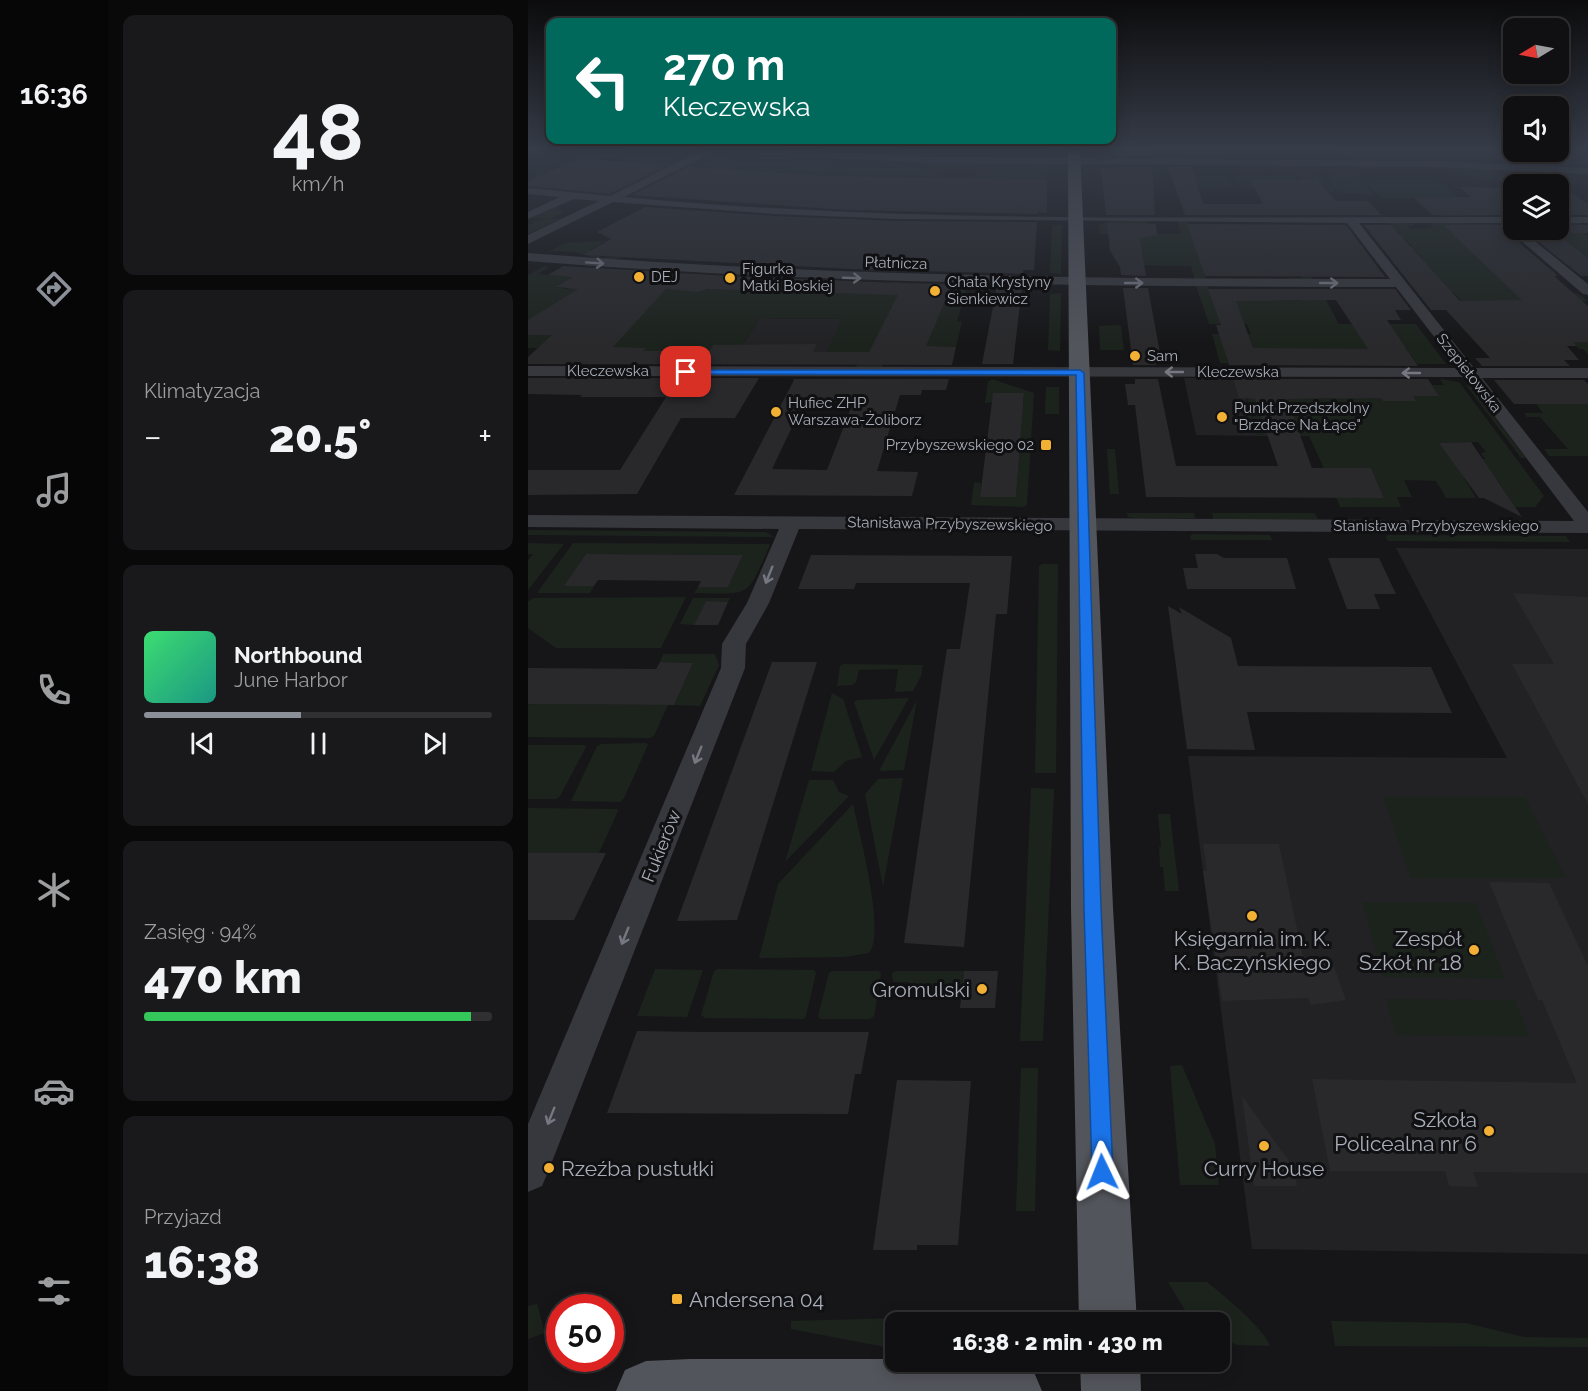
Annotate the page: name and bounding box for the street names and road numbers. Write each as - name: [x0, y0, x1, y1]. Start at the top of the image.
- street label: Płatnicza: [864, 253, 928, 273]
- street label: Szepietowska: [1433, 330, 1505, 416]
- street label: Kleczewska: [567, 362, 649, 380]
- street label: Kleczewska: [1197, 363, 1279, 381]
- street label: Stanisława Przybyszewskiego: [847, 513, 1053, 535]
- street label: Stanisława Przybyszewskiego: [1333, 517, 1539, 535]
- street label: Fukierów: [637, 807, 685, 885]

